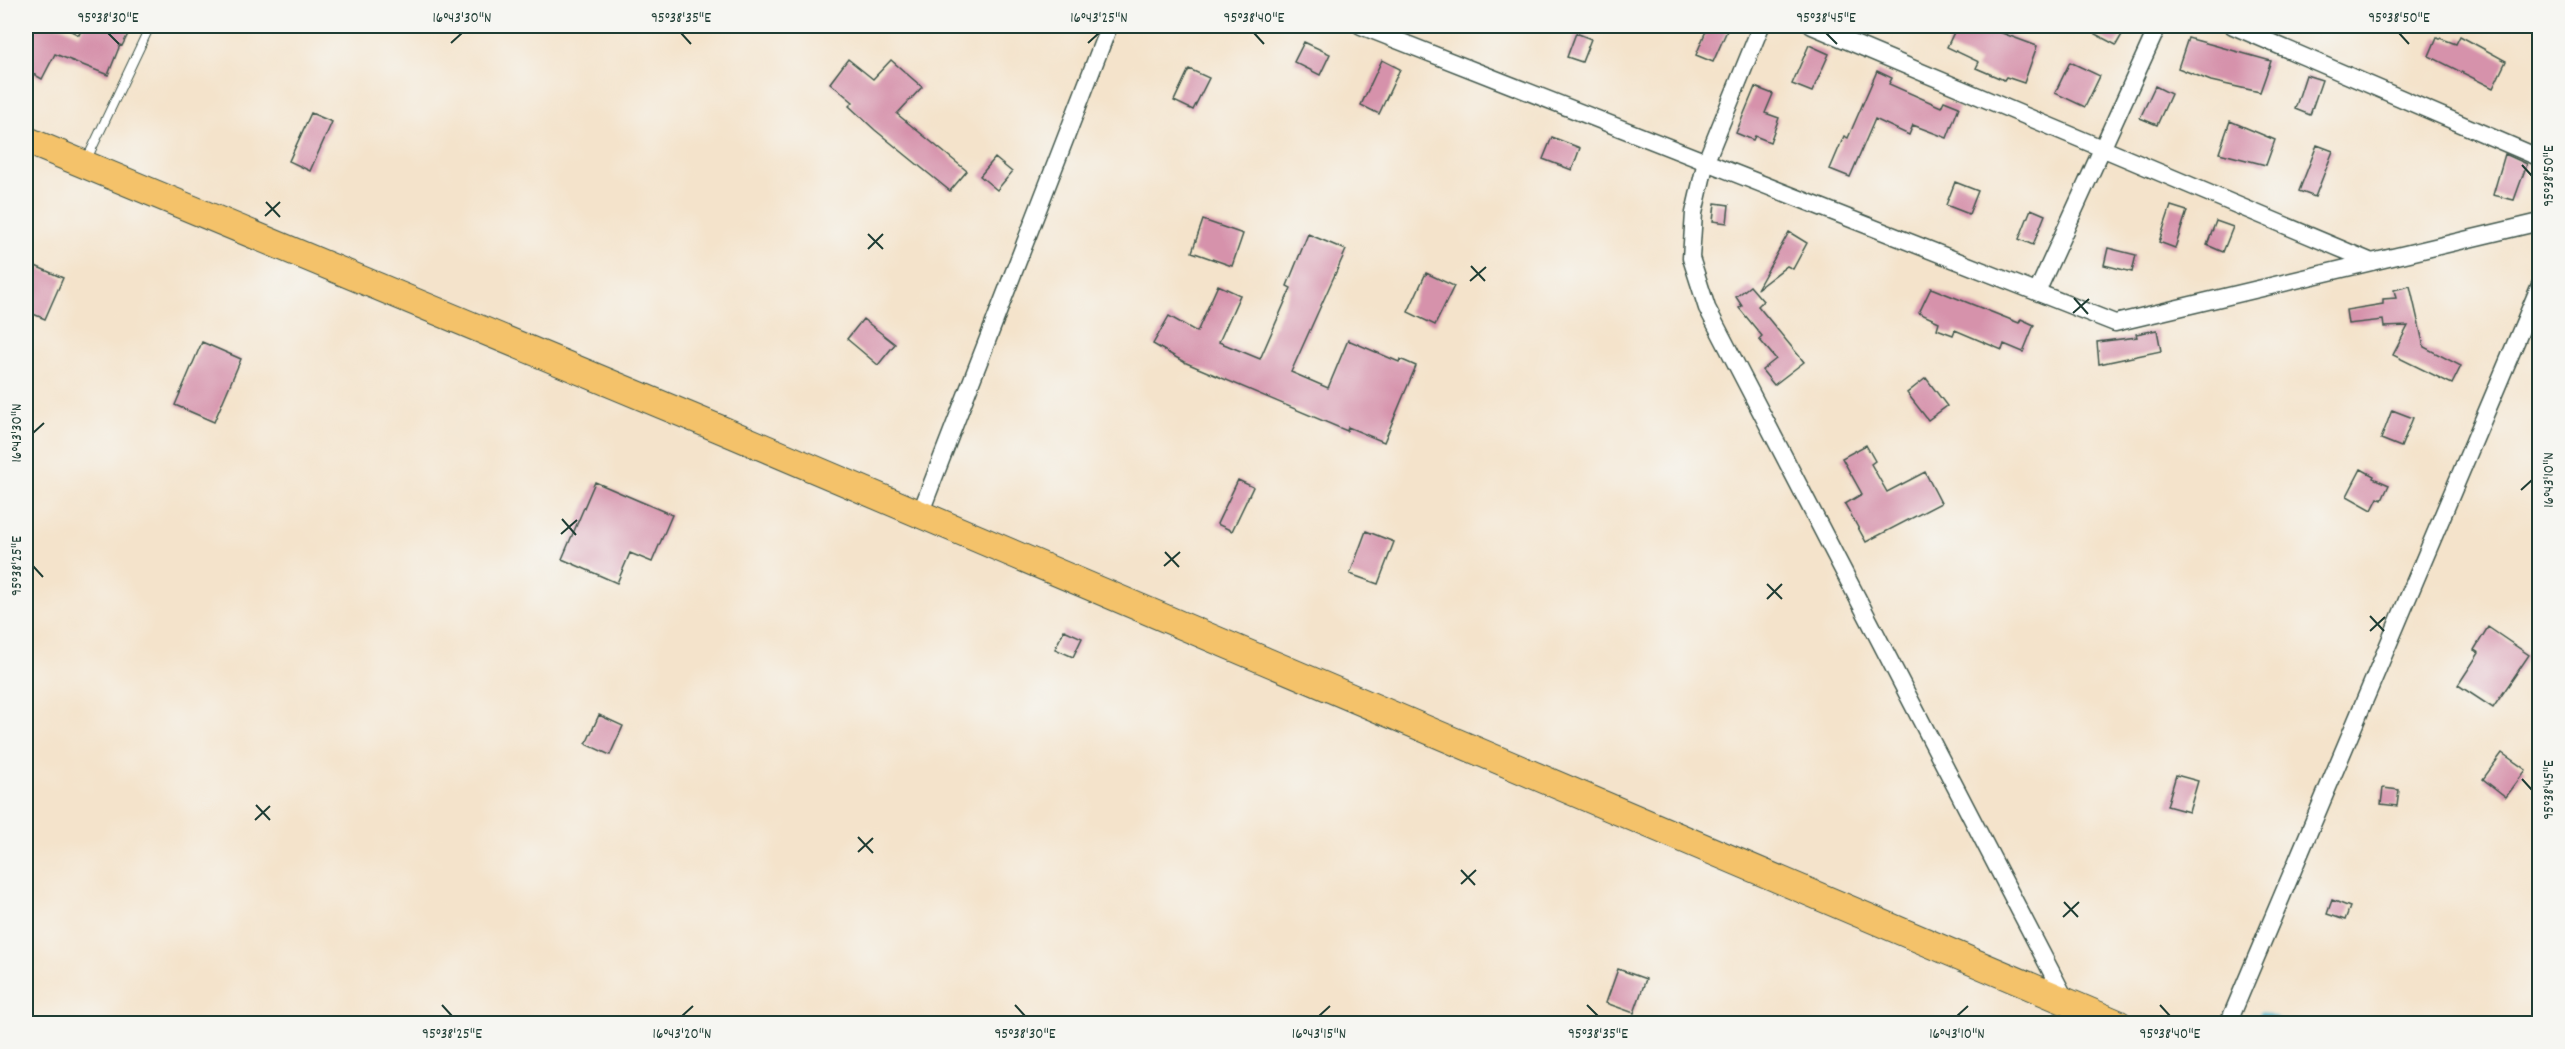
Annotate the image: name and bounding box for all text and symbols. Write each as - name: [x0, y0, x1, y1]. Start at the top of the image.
- text: 95°38'30"E: [77, 8, 139, 30]
- text: 16°43'30"N: [433, 8, 491, 30]
- text: 95°38'35"E: [651, 8, 711, 30]
- text: 16°43'25"N: [1070, 8, 1128, 30]
- text: 95°38'40"E: [1224, 8, 1285, 30]
- text: 95°38'45"E: [1796, 8, 1856, 30]
- text: 95°38'50"E: [2368, 8, 2430, 30]
- text: 95°38'50"E: [2539, 145, 2561, 207]
- text: 16°43'30"N: [7, 404, 29, 462]
- text: 16°43'10"N: [2539, 452, 2561, 508]
- text: 95°38'25"E: [7, 536, 29, 596]
- text: 95°38'45"E: [2539, 760, 2561, 820]
- text: 95°38'25"E: [422, 1024, 482, 1046]
- text: 16°43'20"N: [653, 1024, 711, 1046]
- text: 95°38'30"E: [994, 1024, 1056, 1046]
- text: 16°43'15"N: [1292, 1024, 1346, 1046]
- text: 95°38'35"E: [1568, 1024, 1628, 1046]
- text: 16°43'10"N: [1929, 1024, 1985, 1046]
- text: 95°38'40"E: [2140, 1024, 2201, 1046]

